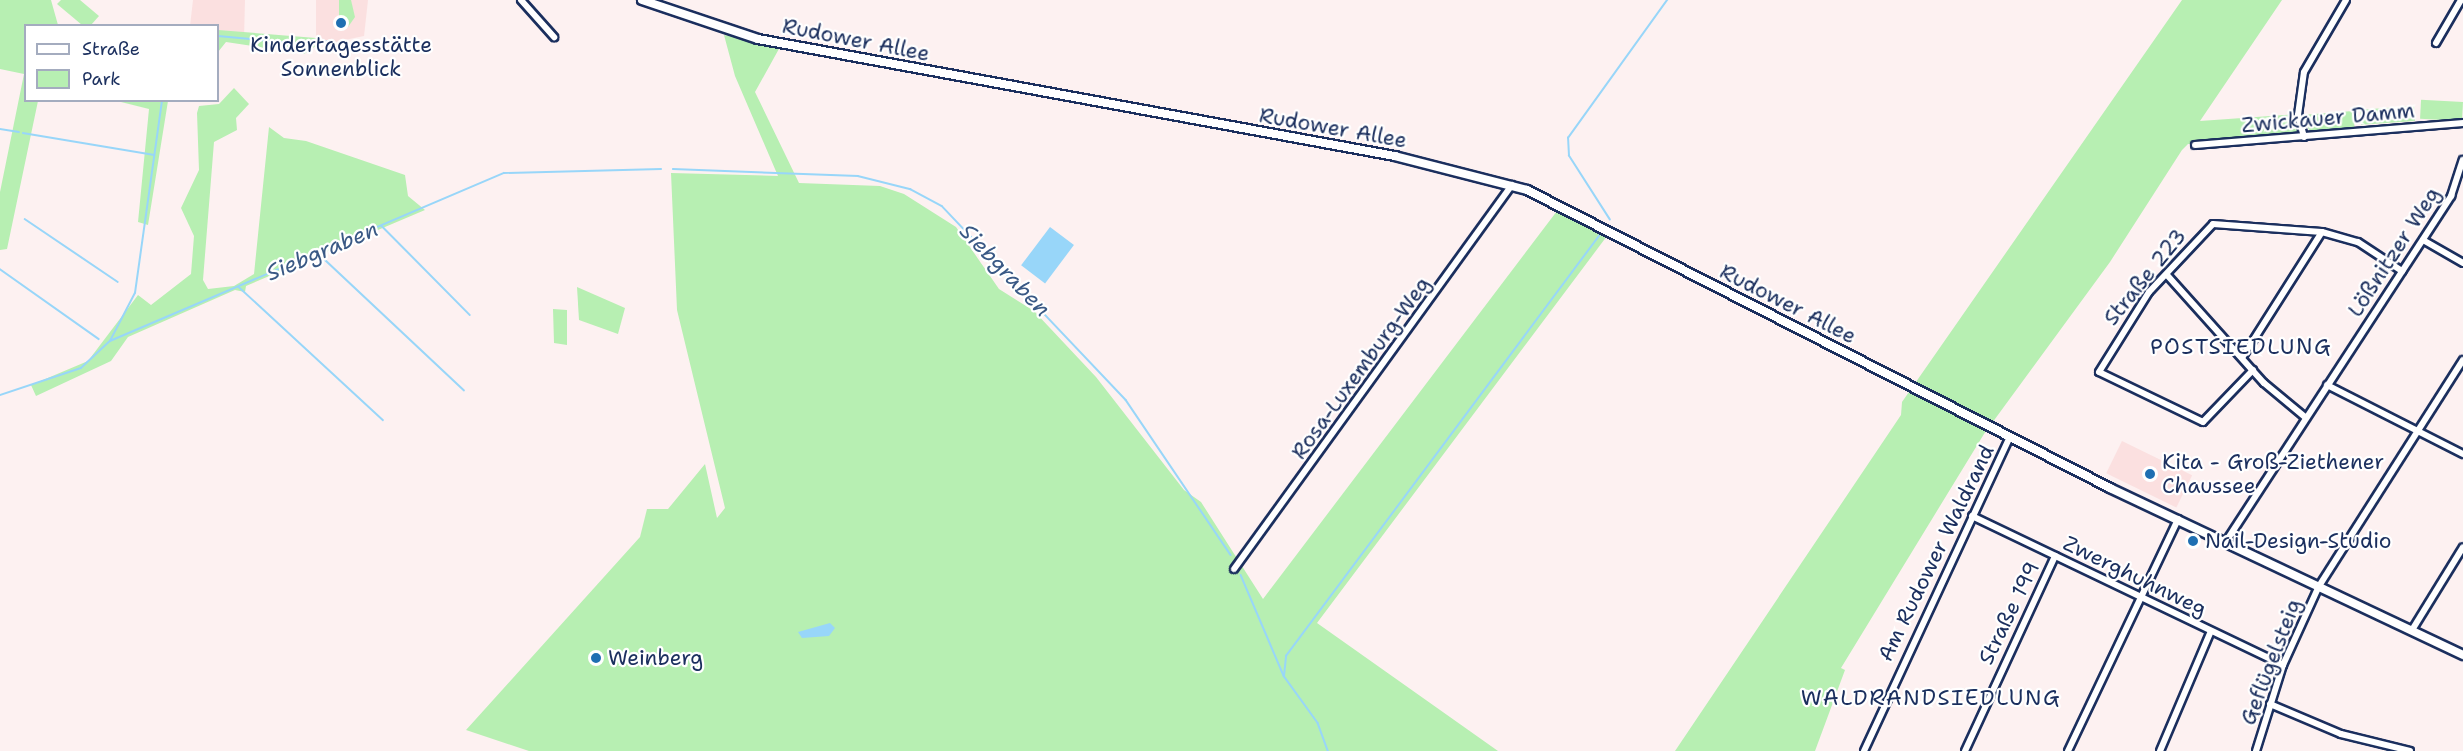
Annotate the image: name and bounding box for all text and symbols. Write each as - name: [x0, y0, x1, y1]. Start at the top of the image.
- street label: Rudower Allee: [780, 13, 932, 67]
- marker: Kindertagesstätte Sonnenblick: [334, 16, 348, 30]
- legend: [24, 24, 219, 102]
- place label: Kindertagesstätte Sonnenblick: [250, 32, 432, 82]
- text: Straße: [82, 37, 140, 61]
- text: Park: [82, 67, 121, 91]
- street label: Zwickauer Damm: [2240, 98, 2416, 138]
- street label: Rudower Allee: [1257, 103, 1409, 153]
- street label: Lößnitzer Weg: [2343, 182, 2445, 322]
- water label: Siebgraben: [262, 216, 382, 286]
- water label: Siebgraben: [954, 218, 1056, 322]
- street label: Straße 223: [2098, 224, 2192, 330]
- street label: Rudower Allee: [1716, 259, 1860, 349]
- street label: Rosa-Luxemburg-Weg: [1286, 272, 1436, 464]
- district label: POSTSIEDLUNG: [2150, 334, 2332, 360]
- street label: Am Rudower Waldrand: [1873, 441, 1999, 665]
- place label: Kita - Groß-Ziethener Chaussee: [2162, 449, 2384, 499]
- marker: Kita - Groß-Ziethener Chaussee: [2143, 467, 2157, 481]
- place label: Nail-Design-Studio: [2205, 528, 2391, 554]
- street label: Zwerghuhnweg: [2059, 530, 2211, 622]
- marker: Nail-Design-Studio: [2186, 534, 2200, 548]
- street label: Straße 199: [1973, 557, 2045, 669]
- street label: Geflügelsteig: [2235, 595, 2307, 729]
- place label: Weinberg: [608, 645, 703, 671]
- marker: Weinberg: [589, 651, 603, 665]
- district label: WALDRANDSIEDLUNG: [1801, 685, 2061, 711]

